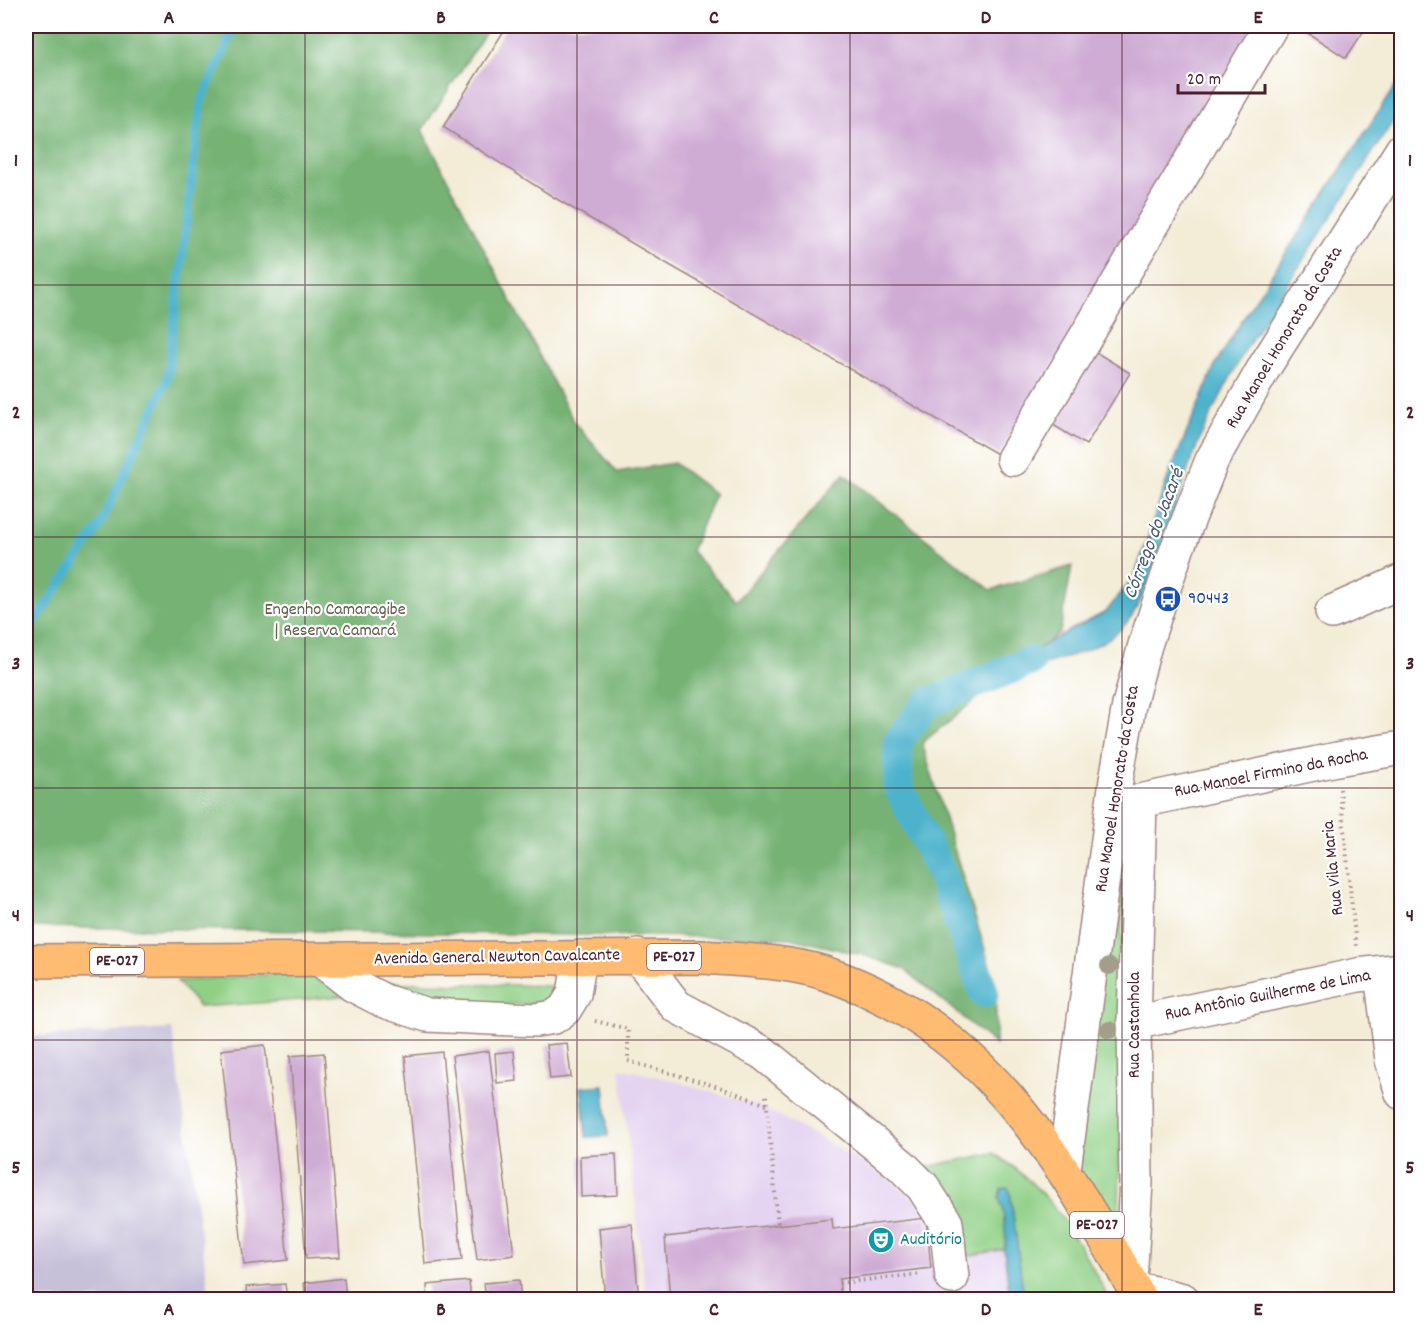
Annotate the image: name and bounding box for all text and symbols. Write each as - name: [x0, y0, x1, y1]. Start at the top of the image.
- text: A: [164, 5, 175, 33]
- text: B: [436, 5, 446, 33]
- text: C: [709, 5, 719, 33]
- text: D: [981, 5, 992, 33]
- text: E: [1253, 5, 1263, 33]
- scale bar: [1178, 57, 1265, 95]
- text: 20 m: [1187, 68, 1221, 93]
- text: 1: [14, 148, 18, 176]
- text: 1: [1408, 148, 1412, 176]
- street label: Rua Manoel Honorato da Costa: [1221, 242, 1350, 434]
- text: 2: [12, 400, 20, 428]
- text: 2: [1406, 400, 1414, 428]
- water label: Córrego do Jacaré: [1117, 463, 1194, 603]
- bus stop icon: 90443: [1153, 584, 1183, 614]
- place label: 90443: [1188, 587, 1229, 612]
- park label: Engenho Camaragibe | Reserva Camará: [264, 598, 406, 644]
- text: 3: [12, 651, 20, 679]
- text: 3: [1406, 651, 1414, 679]
- street label: Rua Manoel Honorato da Costa: [1089, 683, 1147, 894]
- street label: Rua Manoel Firmino da Rocha: [1172, 743, 1370, 805]
- street label: Rua Vila Maria: [1317, 819, 1351, 917]
- text: 4: [12, 903, 20, 931]
- text: 4: [1406, 903, 1414, 931]
- street label: Avenida General Newton Cavalcante: [374, 943, 620, 973]
- road number: PE-027: [647, 944, 701, 970]
- road number: PE-027: [90, 948, 144, 974]
- street label: Rua Antônio Guilherme de Lima: [1163, 964, 1374, 1028]
- street label: Rua Castanhola: [1123, 971, 1148, 1078]
- text: 5: [11, 1155, 21, 1183]
- text: 5: [1405, 1155, 1415, 1183]
- road number: PE-027: [1070, 1212, 1124, 1238]
- theatre icon: Auditório: [866, 1225, 896, 1255]
- place label: Auditório: [900, 1228, 962, 1253]
- text: A: [164, 1297, 175, 1325]
- text: B: [436, 1297, 446, 1325]
- text: C: [709, 1297, 719, 1325]
- text: D: [981, 1297, 992, 1325]
- text: E: [1253, 1297, 1263, 1325]

